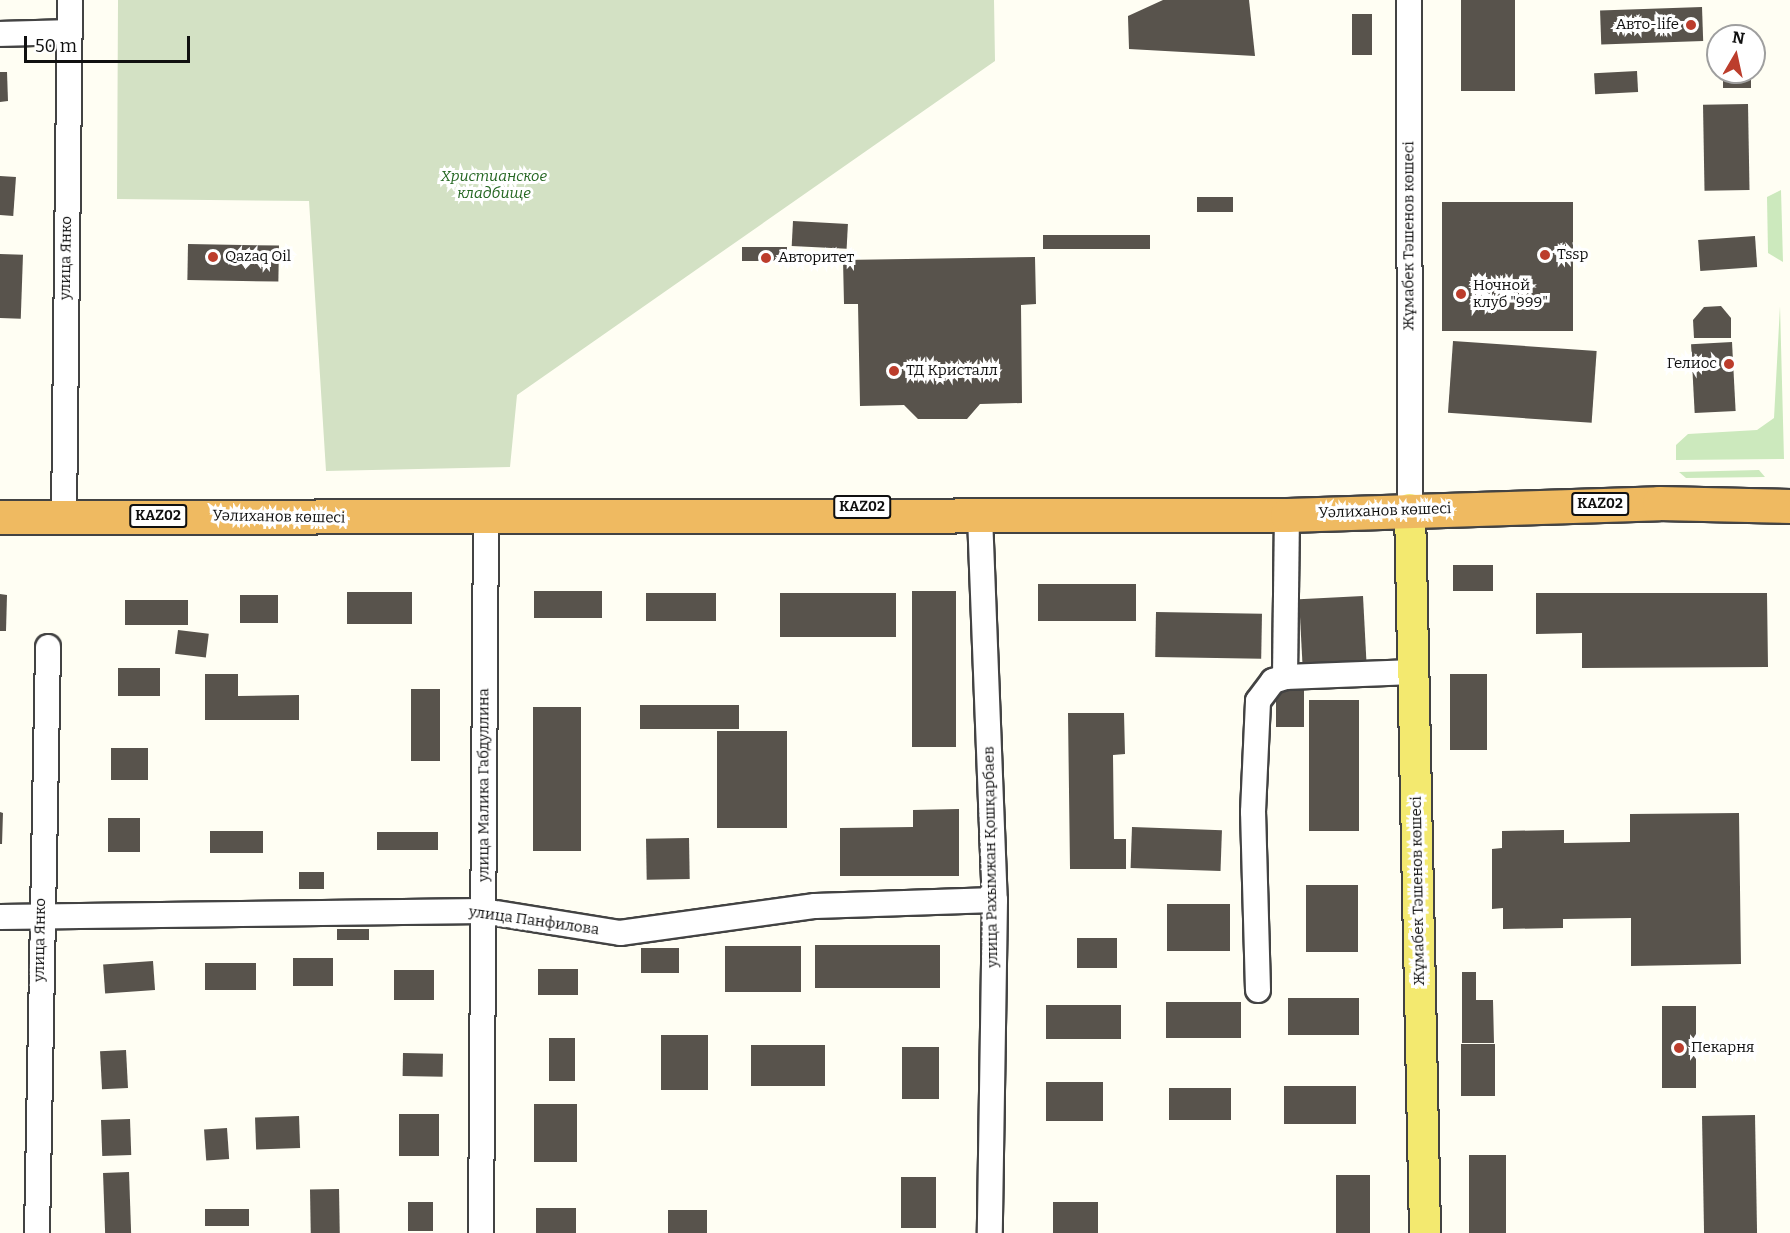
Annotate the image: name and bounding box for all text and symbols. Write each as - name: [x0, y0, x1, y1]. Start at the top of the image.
- place label: Авто-life: [1616, 16, 1679, 34]
- marker: Авто-life: [1684, 18, 1698, 32]
- scale bar: [27, 24, 194, 62]
- north arrow: [1706, 24, 1766, 84]
- text: N: [1731, 27, 1746, 48]
- text: 50 m: [35, 35, 77, 57]
- street label: Жұмабек Тәшенов көшесі: [1400, 141, 1418, 331]
- park label: Христианское кладбище: [441, 167, 547, 202]
- street label: улица Янко: [56, 216, 76, 300]
- place label: Tssp: [1557, 246, 1588, 264]
- place label: Qazaq Oil: [225, 248, 291, 266]
- marker: Tssp: [1538, 248, 1552, 262]
- place label: Авторитет: [778, 249, 854, 267]
- marker: Qazaq Oil: [206, 250, 220, 264]
- marker: Авторитет: [759, 251, 773, 265]
- place label: Ночной клуб "999": [1473, 276, 1548, 311]
- marker: Ночной клуб "999": [1454, 287, 1468, 301]
- place label: Гелиос: [1667, 355, 1717, 373]
- marker: Гелиос: [1722, 357, 1736, 371]
- place label: ТД Кристалл: [906, 362, 998, 380]
- marker: ТД Кристалл: [887, 364, 901, 378]
- road number: KАZ02: [1570, 493, 1630, 515]
- road number: KАZ02: [832, 496, 892, 518]
- street label: Уәлиханов көшесі: [1318, 500, 1452, 522]
- road number: KАZ02: [128, 505, 188, 527]
- street label: Уәлиханов көшесі: [212, 507, 346, 527]
- street label: улица Малика Габдуллина: [475, 688, 493, 882]
- street label: улица Рахымжан Қошқарбаев: [980, 746, 1002, 968]
- street label: Жұмабек Тәшенов көшесі: [1407, 796, 1429, 986]
- street label: улица Янко: [30, 898, 50, 982]
- street label: улица Панфилова: [468, 903, 600, 939]
- place label: Пекарня: [1691, 1039, 1754, 1057]
- marker: Пекарня: [1672, 1041, 1686, 1055]

